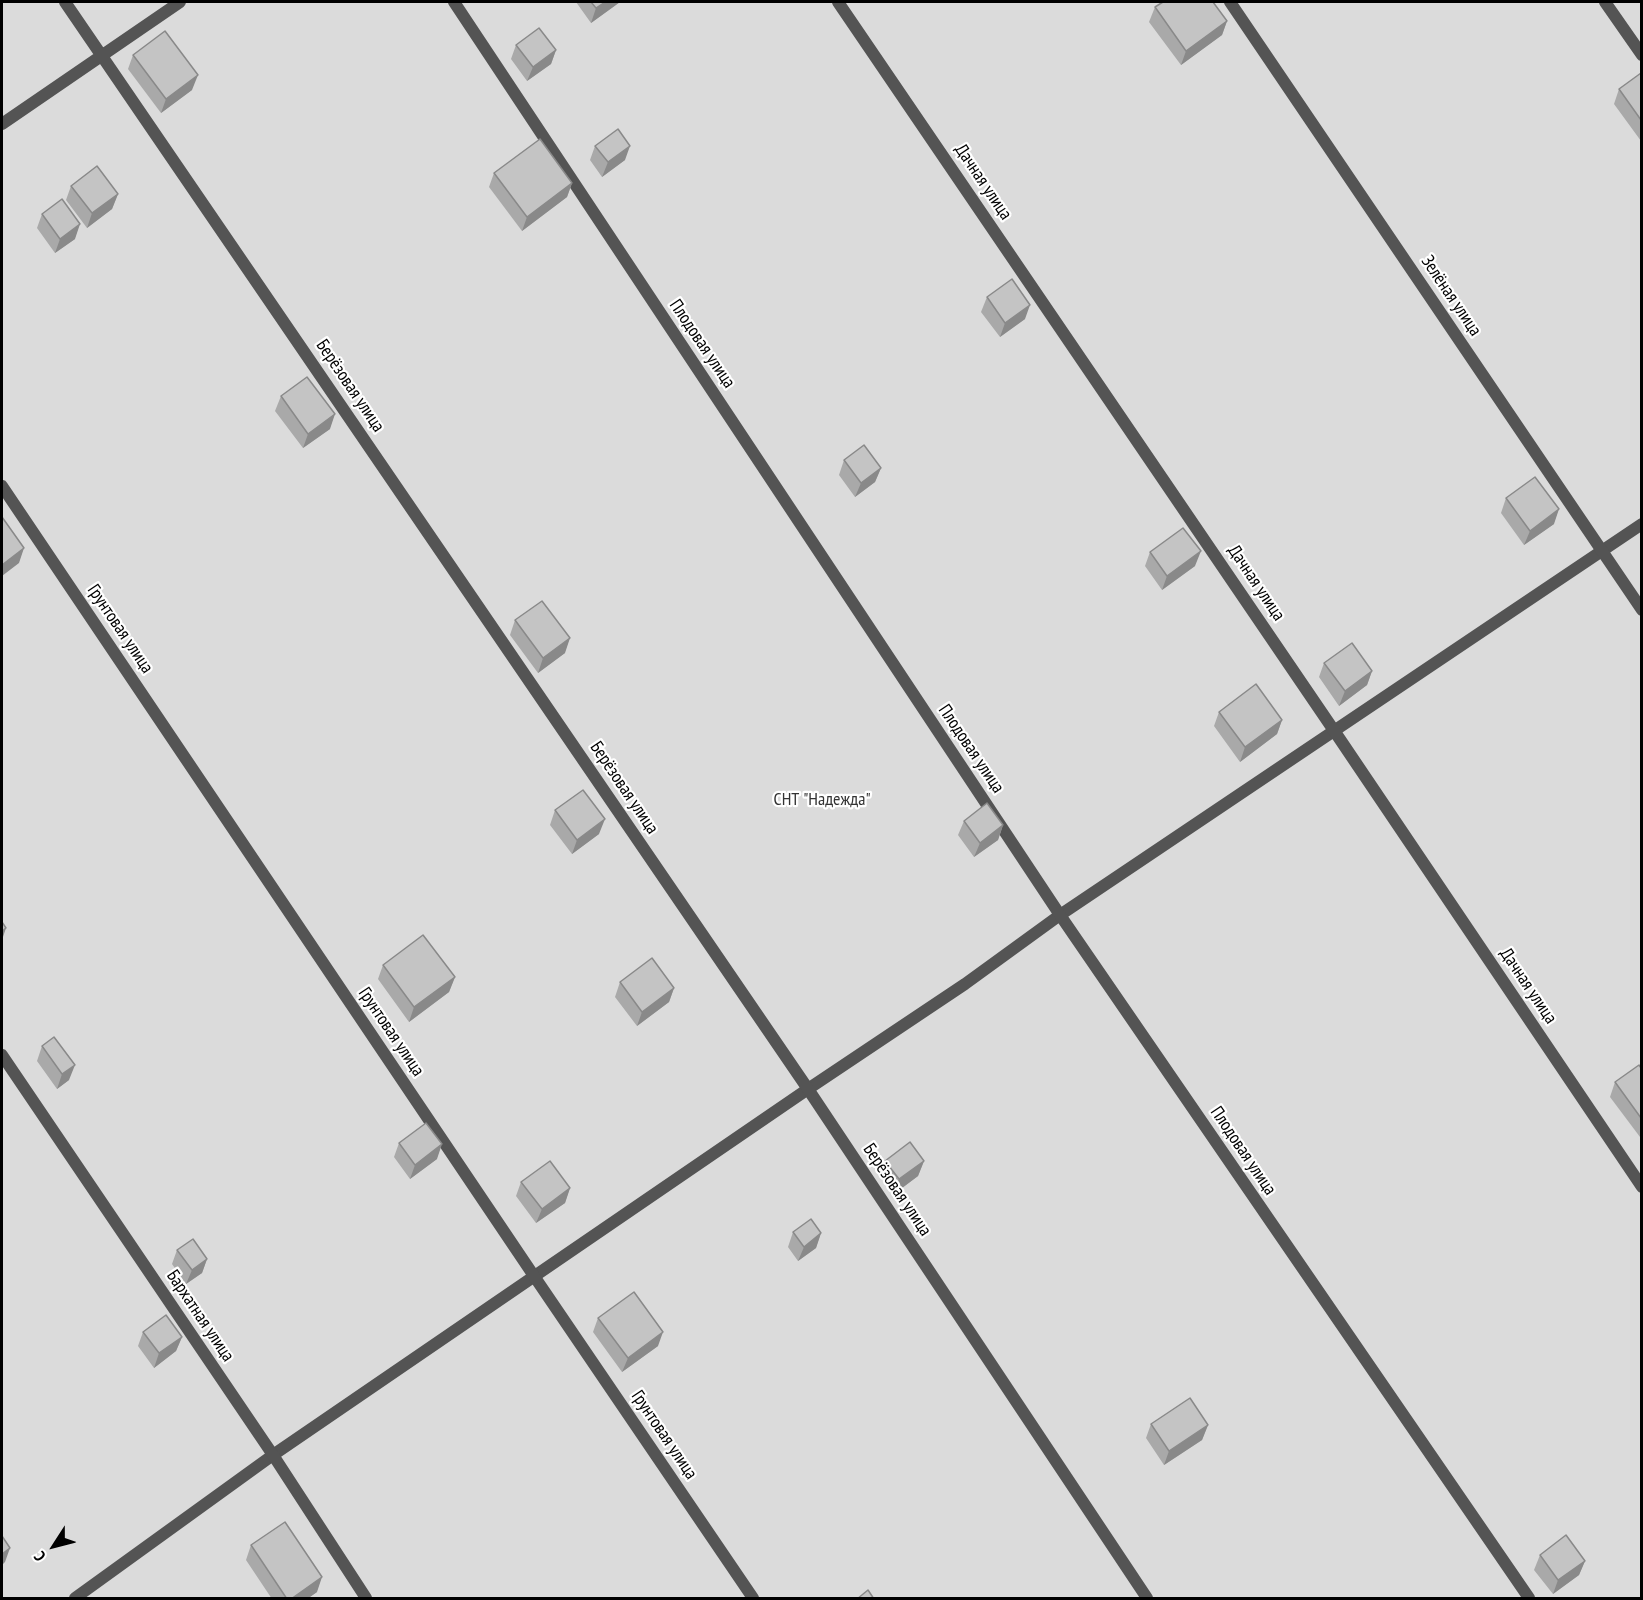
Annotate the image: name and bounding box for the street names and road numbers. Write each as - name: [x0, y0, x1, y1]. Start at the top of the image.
- street label: Дачная улица: [950, 140, 1016, 224]
- street label: Зелёная улица: [1416, 252, 1486, 340]
- street label: Плодовая улица: [664, 296, 740, 392]
- street label: Берёзовая улица: [311, 336, 389, 436]
- street label: Дачная улица: [1223, 541, 1289, 625]
- street label: Грунтовая улица: [82, 580, 158, 678]
- street label: Плодовая улица: [933, 701, 1009, 797]
- street label: Берёзовая улица: [585, 738, 663, 838]
- street label: Дачная улица: [1495, 944, 1561, 1028]
- street label: Грунтовая улица: [353, 983, 429, 1081]
- street label: Плодовая улица: [1205, 1103, 1281, 1199]
- street label: Берёзовая улица: [858, 1140, 936, 1240]
- street label: Бархатная улица: [161, 1266, 239, 1366]
- street label: Грунтовая улица: [626, 1386, 702, 1484]

